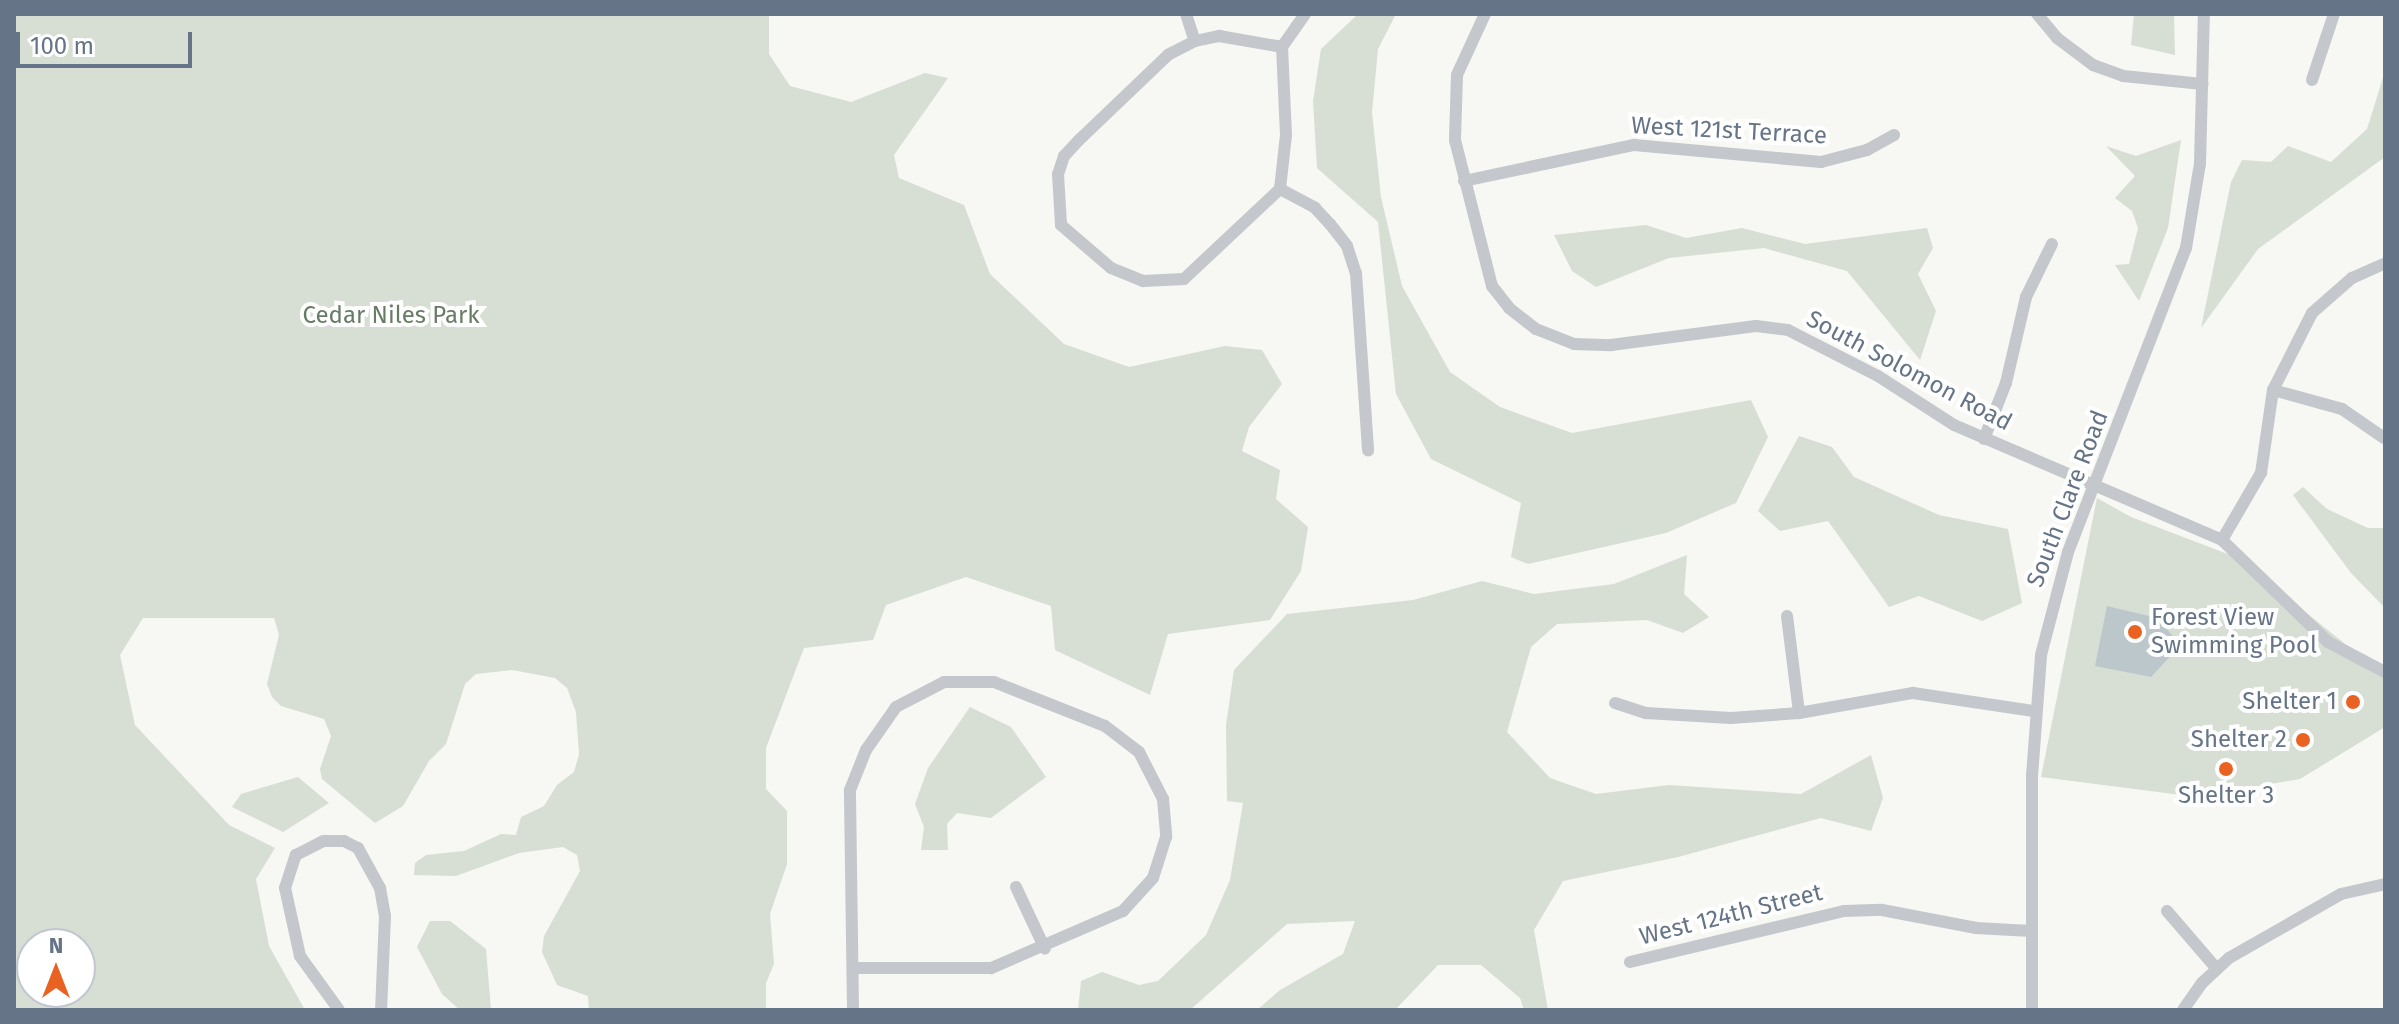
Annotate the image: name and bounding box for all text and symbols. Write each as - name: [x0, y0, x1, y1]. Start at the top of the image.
- scale bar: [20, 16, 196, 66]
- text: 100 m: [30, 32, 94, 60]
- street label: West 121st Terrace: [1630, 111, 1828, 151]
- park label: Cedar Niles Park: [302, 302, 480, 330]
- street label: South Solomon Road: [1801, 305, 2017, 437]
- street label: South Clare Road: [2021, 407, 2115, 591]
- place label: Forest View Swimming Pool: [2151, 604, 2317, 660]
- marker: Forest View Swimming Pool: [2126, 623, 2144, 641]
- place label: Shelter 1: [2242, 688, 2337, 716]
- marker: Shelter 1: [2344, 693, 2362, 711]
- place label: Shelter 2: [2191, 726, 2287, 754]
- marker: Shelter 2: [2294, 731, 2312, 749]
- marker: Shelter 3: [2217, 760, 2235, 778]
- place label: Shelter 3: [2178, 782, 2274, 810]
- street label: West 124th Street: [1637, 878, 1825, 952]
- north arrow: [16, 928, 96, 1008]
- text: N: [49, 932, 63, 959]

